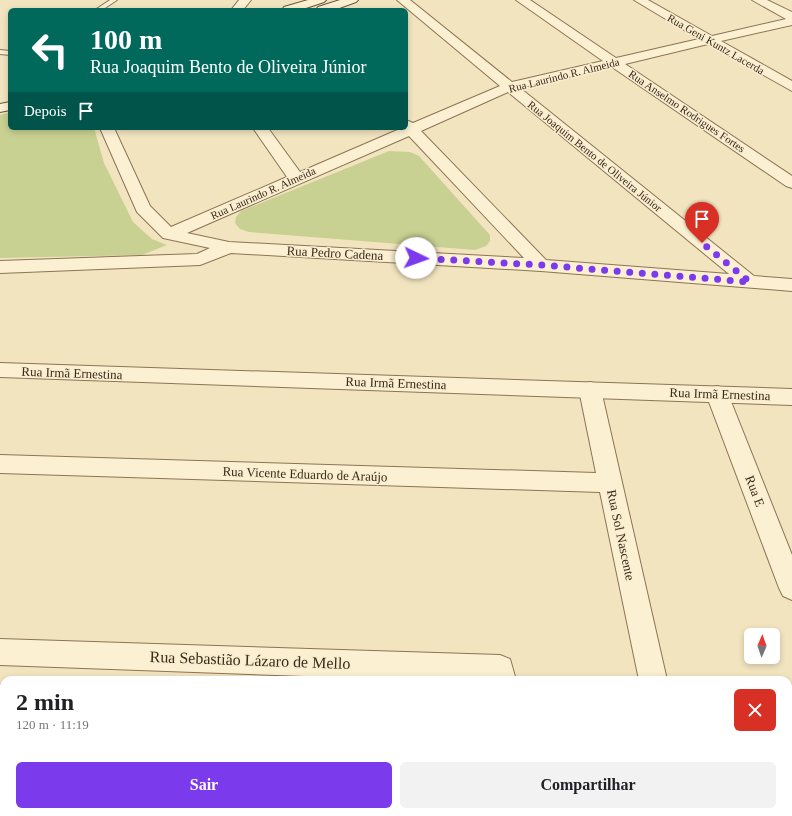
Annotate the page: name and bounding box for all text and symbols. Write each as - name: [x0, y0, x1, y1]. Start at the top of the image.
- street label: Rua Geni Kuntz Lacerda: [666, 11, 767, 77]
- icon: left: [24, 24, 76, 76]
- text: 100 m: [90, 24, 162, 55]
- street label: Rua Laurindo R. Almeida: [507, 55, 621, 95]
- text: Rua Joaquim Bento de Oliveira Júnior: [90, 57, 366, 77]
- street label: Rua Anselmo Rodrigues Fortes: [627, 67, 747, 155]
- street label: Rua Joaquim Bento de Oliveira Júnior: [526, 98, 665, 214]
- icon: arrive: [75, 100, 97, 122]
- text: Depois: [24, 103, 67, 119]
- street label: Rua Laurindo R. Almeida: [209, 164, 317, 222]
- pin: [685, 202, 719, 243]
- icon: arrive: [691, 208, 713, 230]
- position arrow: [395, 237, 437, 279]
- street label: Rua Pedro Cadena: [286, 243, 384, 263]
- street label: Rua Irmã Ernestina: [21, 364, 123, 382]
- street label: Rua Irmã Ernestina: [345, 374, 447, 392]
- street label: Rua Irmã Ernestina: [669, 385, 771, 403]
- street label: Rua Vicente Eduardo de Araújo: [222, 464, 388, 484]
- street label: Rua E: [742, 473, 768, 509]
- street label: Rua Sol Nascente: [604, 488, 638, 582]
- north arrow: [744, 628, 780, 664]
- map controls: [744, 628, 780, 664]
- street label: Rua Sebastião Lázaro de Mello: [149, 648, 351, 672]
- text: 2 min: [16, 689, 74, 715]
- button: close: [734, 689, 776, 731]
- text: 120 m · 11:19: [16, 717, 89, 732]
- button: Sair: [16, 762, 392, 808]
- button: Compartilhar: [400, 762, 776, 808]

